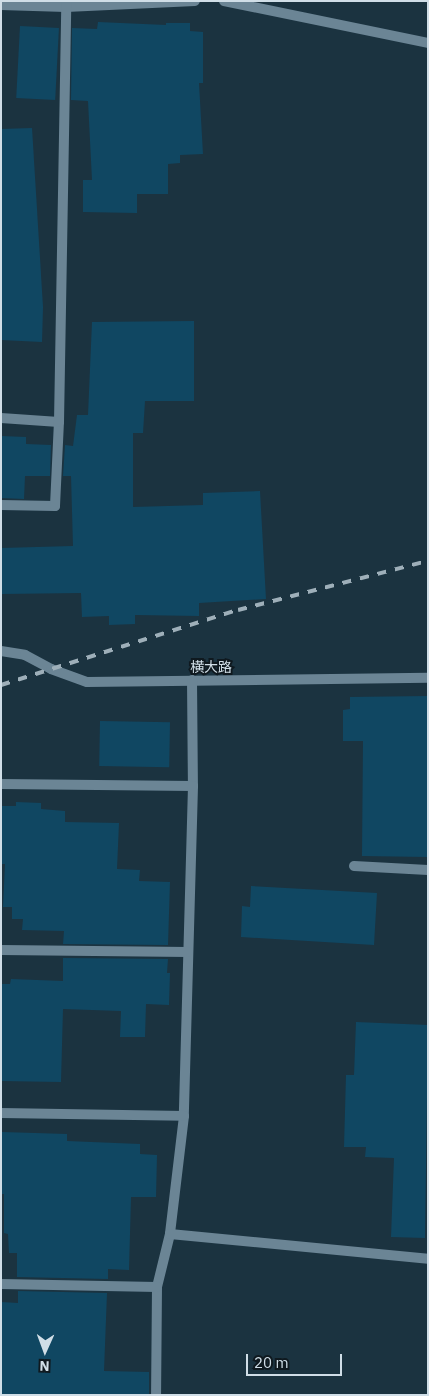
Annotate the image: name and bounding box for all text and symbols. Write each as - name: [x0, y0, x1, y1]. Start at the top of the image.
- street label: 横大路: [190, 659, 232, 675]
- north arrow: [20, 1326, 70, 1376]
- scale bar: [249, 1344, 345, 1376]
- text: 20 m: [254, 1353, 289, 1372]
- text: N: [39, 1357, 50, 1375]

